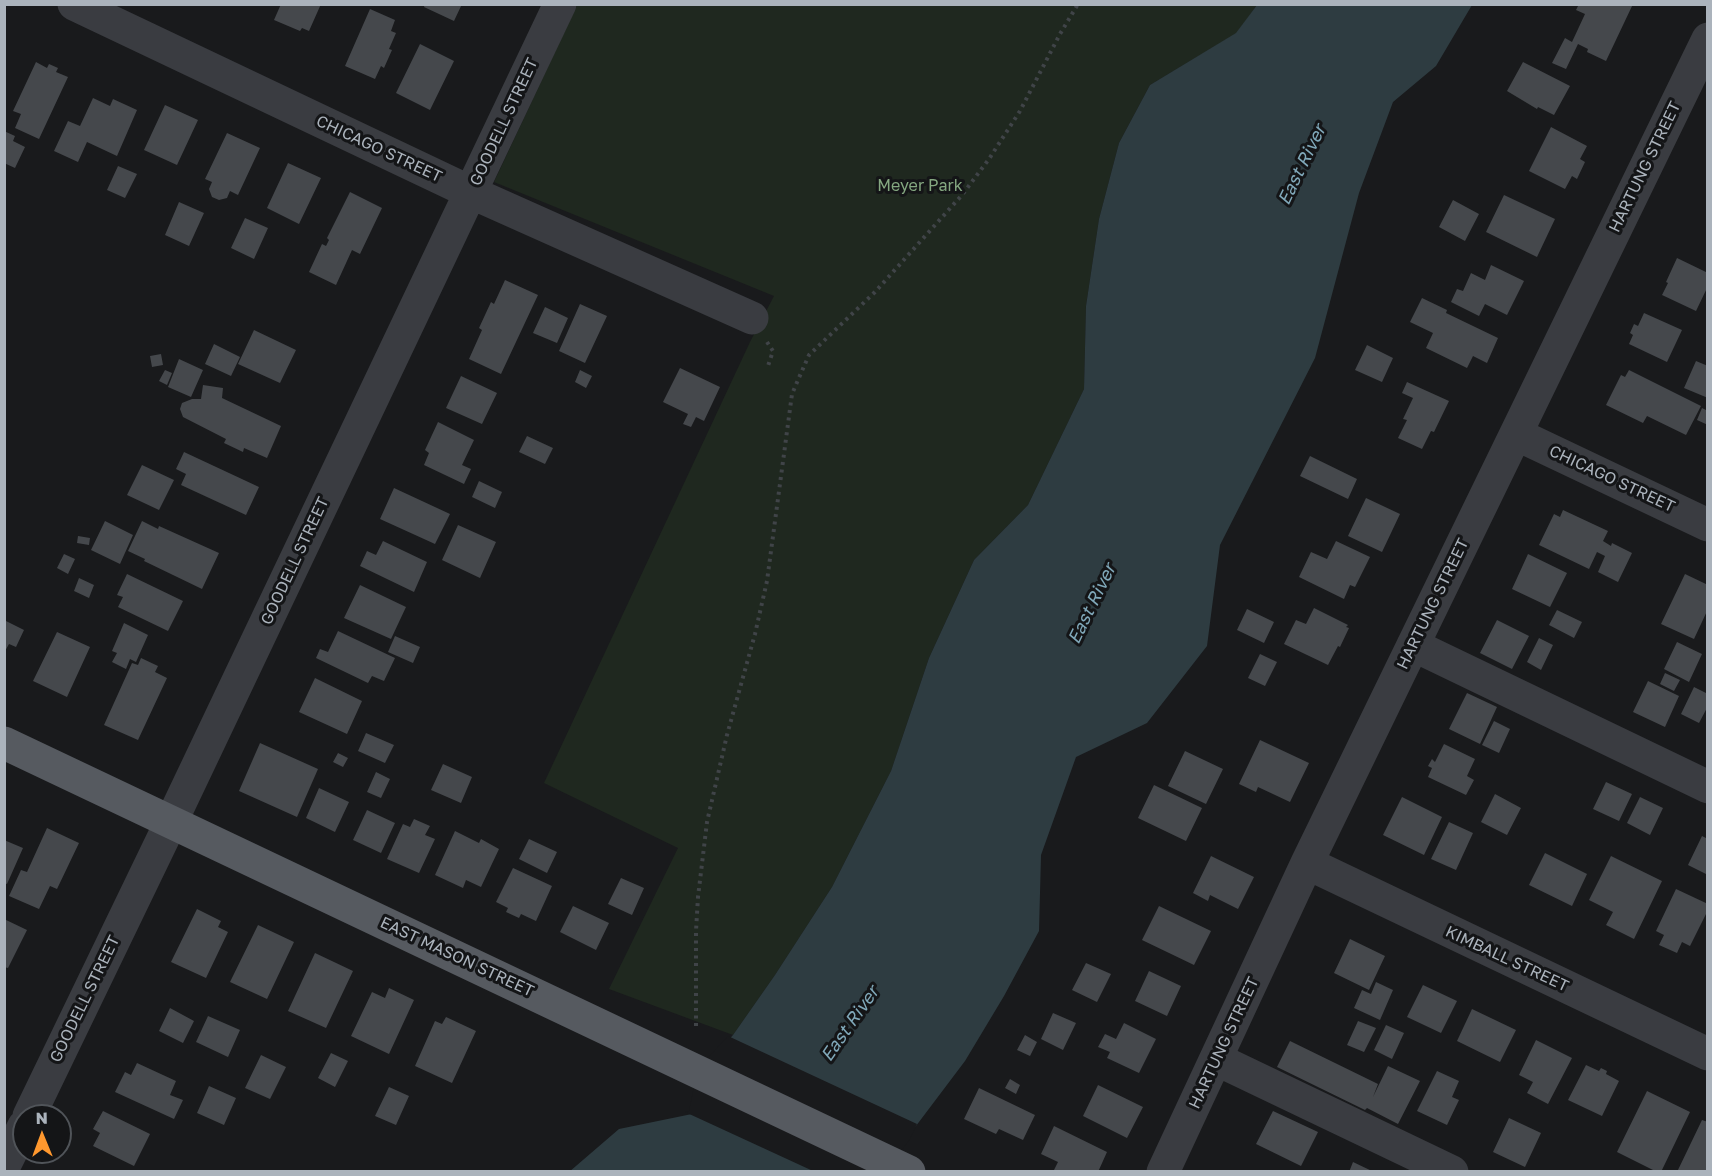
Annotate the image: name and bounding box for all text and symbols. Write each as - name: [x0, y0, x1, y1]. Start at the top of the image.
- street label: GOODELL STREET: [466, 55, 542, 189]
- street label: HARTUNG STREET: [1605, 98, 1685, 236]
- street label: CHICAGO STREET: [313, 111, 445, 187]
- water label: East River: [1273, 121, 1331, 209]
- park label: Meyer Park: [877, 176, 963, 196]
- street label: CHICAGO STREET: [1546, 441, 1678, 517]
- street label: GOODELL STREET: [257, 494, 333, 628]
- street label: HARTUNG STREET: [1393, 535, 1473, 673]
- water label: East River: [1063, 560, 1121, 648]
- street label: EAST MASON STREET: [377, 913, 537, 1001]
- street label: KIMBALL STREET: [1442, 922, 1572, 996]
- street label: GOODELL STREET: [46, 932, 124, 1066]
- street label: HARTUNG STREET: [1185, 974, 1263, 1112]
- water label: East River: [816, 982, 884, 1066]
- north arrow: [12, 1104, 72, 1164]
- text: N: [35, 1108, 48, 1128]

